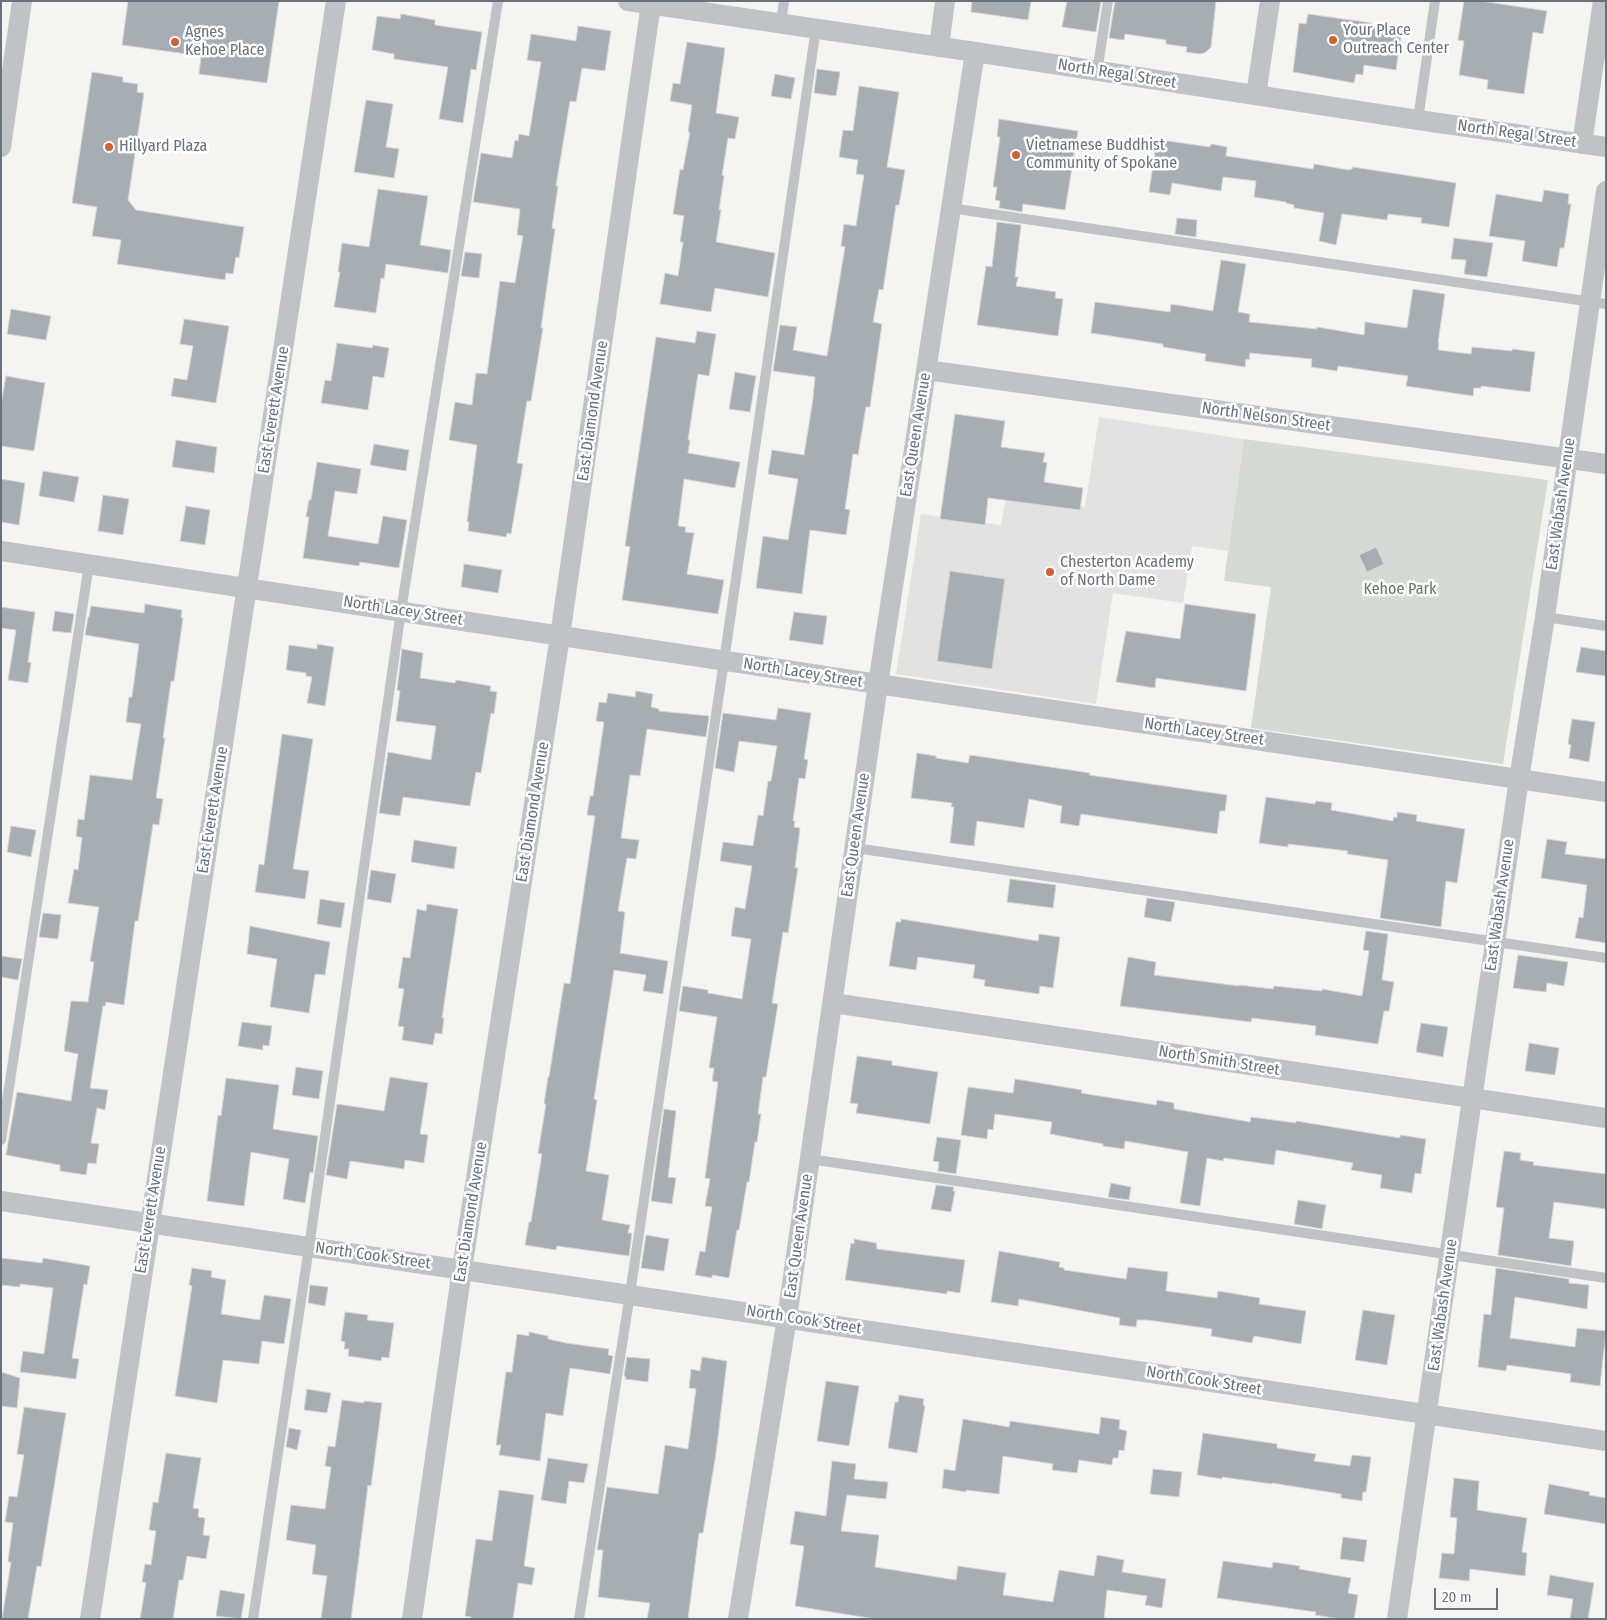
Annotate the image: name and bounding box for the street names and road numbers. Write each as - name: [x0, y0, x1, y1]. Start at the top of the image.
- street label: North Regal Street: [1056, 55, 1178, 93]
- street label: North Regal Street: [1456, 116, 1578, 152]
- street label: East Diamond Avenue: [574, 340, 612, 482]
- street label: East Everett Avenue: [254, 345, 294, 475]
- street label: East Queen Avenue: [897, 372, 935, 498]
- street label: North Nelson Street: [1200, 398, 1332, 436]
- street label: East Wabash Avenue: [1542, 437, 1580, 571]
- street label: North Lacey Street: [342, 592, 464, 630]
- street label: North Lacey Street: [742, 654, 864, 692]
- street label: North Lacey Street: [1143, 714, 1265, 750]
- street label: East Diamond Avenue: [512, 741, 554, 883]
- street label: East Everett Avenue: [193, 745, 233, 875]
- street label: East Queen Avenue: [838, 772, 874, 898]
- street label: East Wabash Avenue: [1481, 838, 1519, 972]
- street label: North Smith Street: [1157, 1042, 1281, 1080]
- street label: East Diamond Avenue: [450, 1141, 492, 1283]
- street label: East Everett Avenue: [131, 1145, 171, 1275]
- street label: East Queen Avenue: [781, 1173, 817, 1299]
- street label: North Cook Street: [314, 1238, 432, 1274]
- street label: East Wabash Avenue: [1424, 1238, 1462, 1372]
- street label: North Cook Street: [745, 1301, 863, 1339]
- street label: North Cook Street: [1145, 1362, 1263, 1400]

